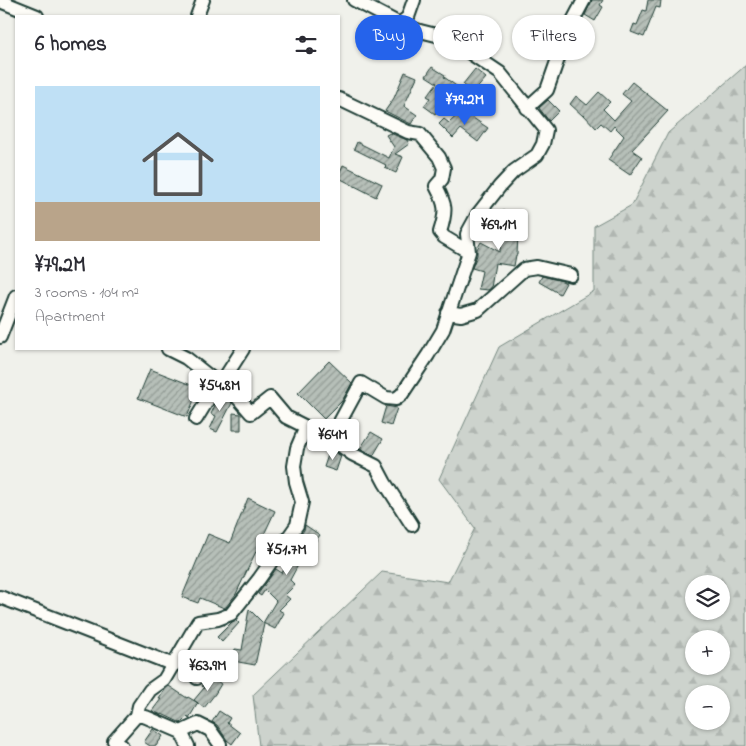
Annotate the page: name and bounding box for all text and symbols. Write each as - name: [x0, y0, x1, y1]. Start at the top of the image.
- chip: Buy: [355, 15, 423, 60]
- chip: Rent: [433, 15, 502, 60]
- chip: Filters: [512, 15, 595, 60]
- text: 6 homes: [35, 30, 107, 60]
- icon: filters: [292, 31, 320, 59]
- pin: ¥79.2M: [424, 84, 506, 126]
- text: ¥79.2M: [446, 88, 484, 112]
- icon: home: [133, 119, 223, 209]
- pin: ¥69.1M: [458, 208, 540, 251]
- text: ¥69.1M: [481, 213, 517, 237]
- text: ¥79.2M: [35, 251, 86, 281]
- text: 3 rooms · 104 m²: [35, 281, 139, 305]
- text: Apartment: [35, 305, 105, 329]
- pin: ¥54.8M: [179, 370, 261, 412]
- text: ¥54.8M: [200, 374, 240, 398]
- pin: ¥64M: [303, 418, 363, 461]
- text: ¥64M: [318, 423, 348, 447]
- pin: ¥51.7M: [246, 534, 328, 576]
- text: ¥51.7M: [267, 538, 307, 562]
- map controls: [685, 575, 730, 730]
- button: layers: [685, 575, 730, 620]
- button: +: [685, 630, 730, 675]
- pin: ¥63.9M: [167, 650, 249, 692]
- text: ¥63.9M: [189, 654, 227, 678]
- button: −: [685, 685, 730, 730]

